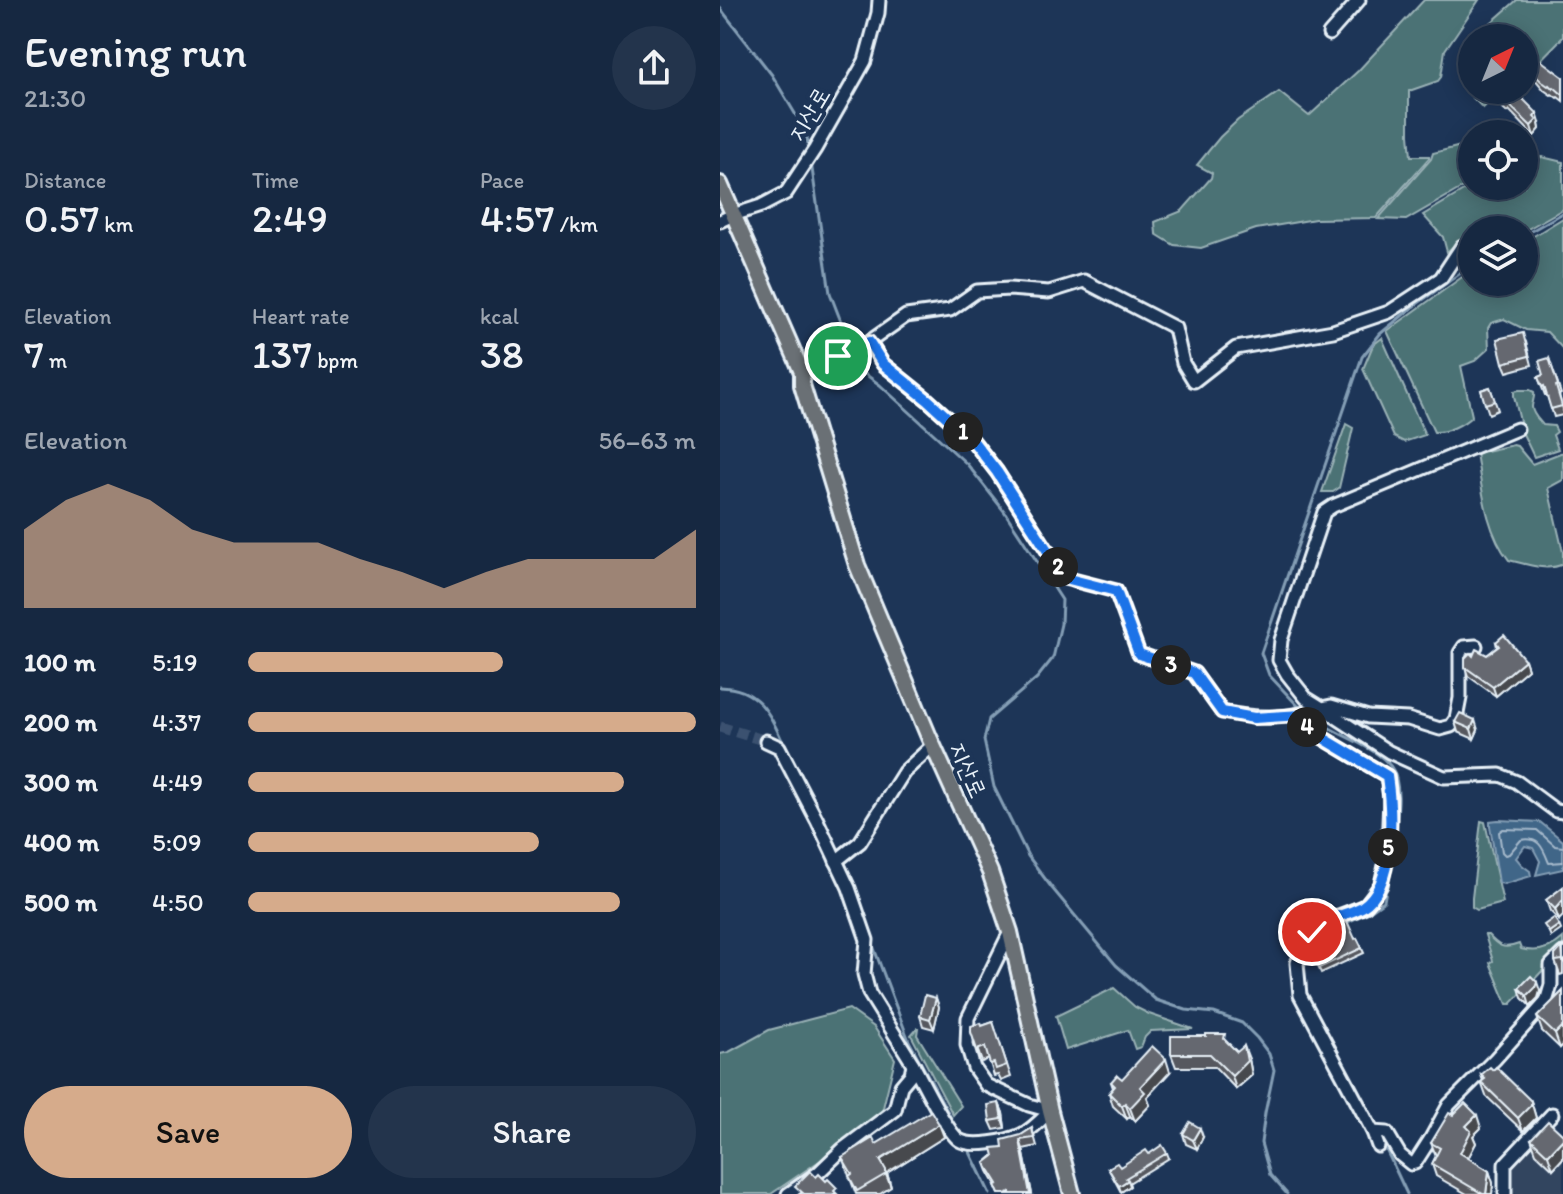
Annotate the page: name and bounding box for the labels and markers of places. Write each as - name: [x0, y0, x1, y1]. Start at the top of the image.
- pin: [804, 322, 872, 390]
- pin: 1: [943, 412, 983, 452]
- pin: 2: [1038, 547, 1078, 587]
- pin: 3: [1151, 645, 1191, 685]
- pin: 4: [1287, 707, 1327, 747]
- pin: 5: [1368, 828, 1408, 868]
- pin: [1278, 898, 1346, 966]

